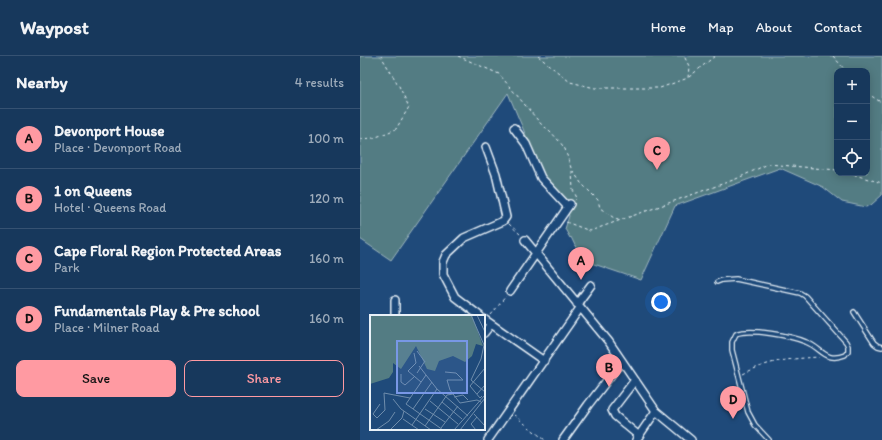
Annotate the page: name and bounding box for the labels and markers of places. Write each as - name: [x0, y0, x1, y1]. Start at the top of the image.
- pin: C: [644, 137, 670, 170]
- pin: A: [568, 247, 594, 280]
- pin: B: [596, 354, 622, 387]
- pin: D: [720, 386, 746, 419]

